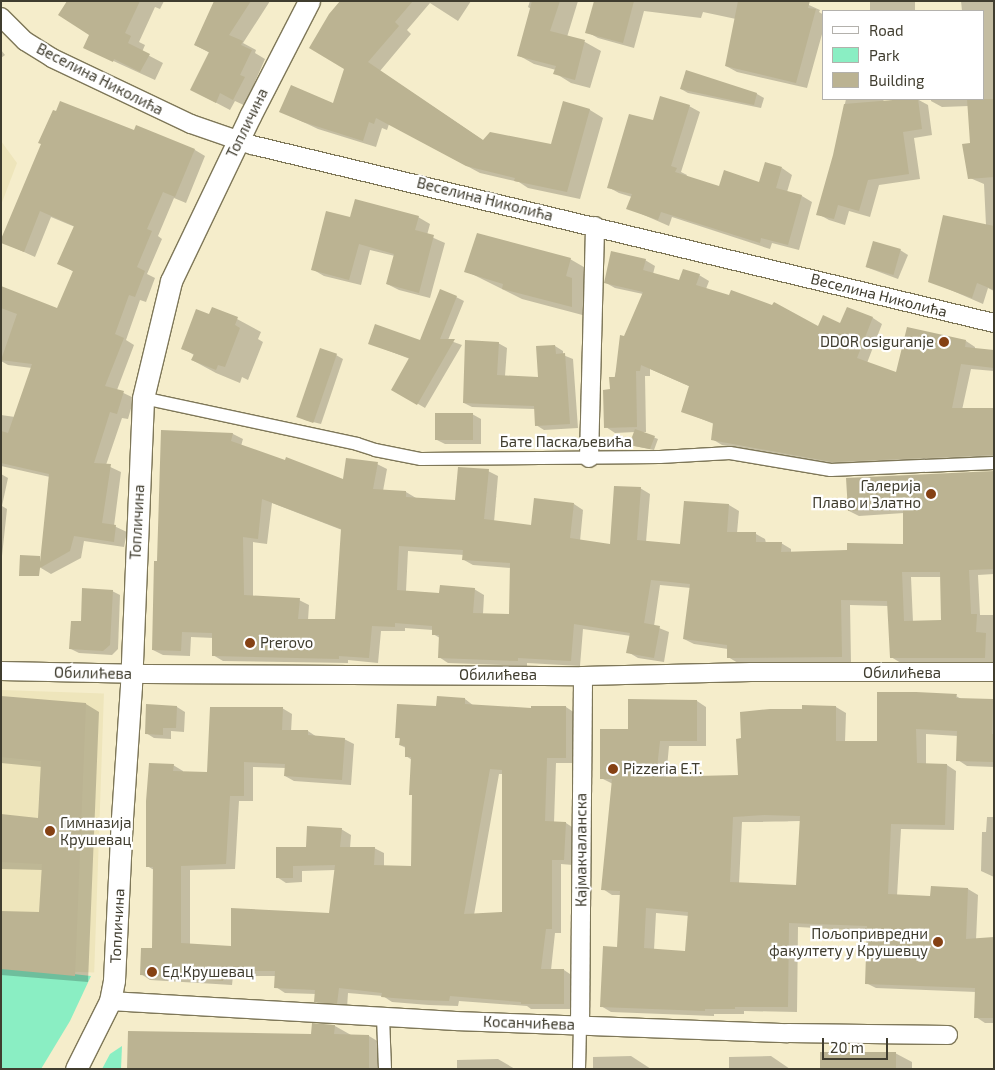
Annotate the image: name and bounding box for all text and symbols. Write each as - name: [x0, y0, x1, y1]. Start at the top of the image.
- legend: [822, 10, 985, 100]
- text: Road: [869, 21, 904, 39]
- street label: Веселина Николића: [34, 39, 166, 119]
- text: Park: [869, 46, 900, 64]
- text: Building: [869, 71, 924, 89]
- street label: Топличина: [222, 85, 272, 161]
- street label: Веселина Николића: [415, 173, 555, 225]
- street label: Веселина Николића: [809, 269, 949, 321]
- place label: DDOR osiguranje: [820, 333, 934, 351]
- marker: DDOR osiguranje: [938, 336, 950, 348]
- street label: Бате Паскаљевића: [500, 433, 632, 451]
- place label: Галерија Плаво и Златно: [812, 476, 921, 511]
- street label: Топличина: [126, 484, 148, 560]
- marker: Галерија Плаво и Златно: [925, 488, 937, 500]
- place label: Prerovo: [260, 634, 313, 652]
- marker: Prerovo: [244, 637, 256, 649]
- street label: Обилићева: [54, 663, 132, 683]
- street label: Обилићева: [863, 664, 941, 682]
- street label: Обилићева: [459, 666, 537, 684]
- place label: Pizzeria E.T.: [623, 760, 702, 778]
- marker: Pizzeria E.T.: [607, 763, 619, 775]
- street label: Кајмакчаланска: [572, 793, 590, 907]
- place label: Гимназија Крушевац: [60, 813, 132, 848]
- marker: Гимназија Крушевац: [44, 825, 56, 837]
- street label: Топличина: [106, 888, 128, 964]
- place label: Пољопривредни факултету у Крушевцу: [769, 924, 928, 959]
- marker: Пољопривредни факултету у Крушевцу: [932, 936, 944, 948]
- place label: Ед.Крушевац: [162, 963, 254, 981]
- marker: Ед.Крушевац: [146, 966, 158, 978]
- street label: Косанчићева: [483, 1012, 575, 1034]
- scale bar: [825, 1028, 891, 1060]
- text: 20 m: [830, 1038, 864, 1056]

